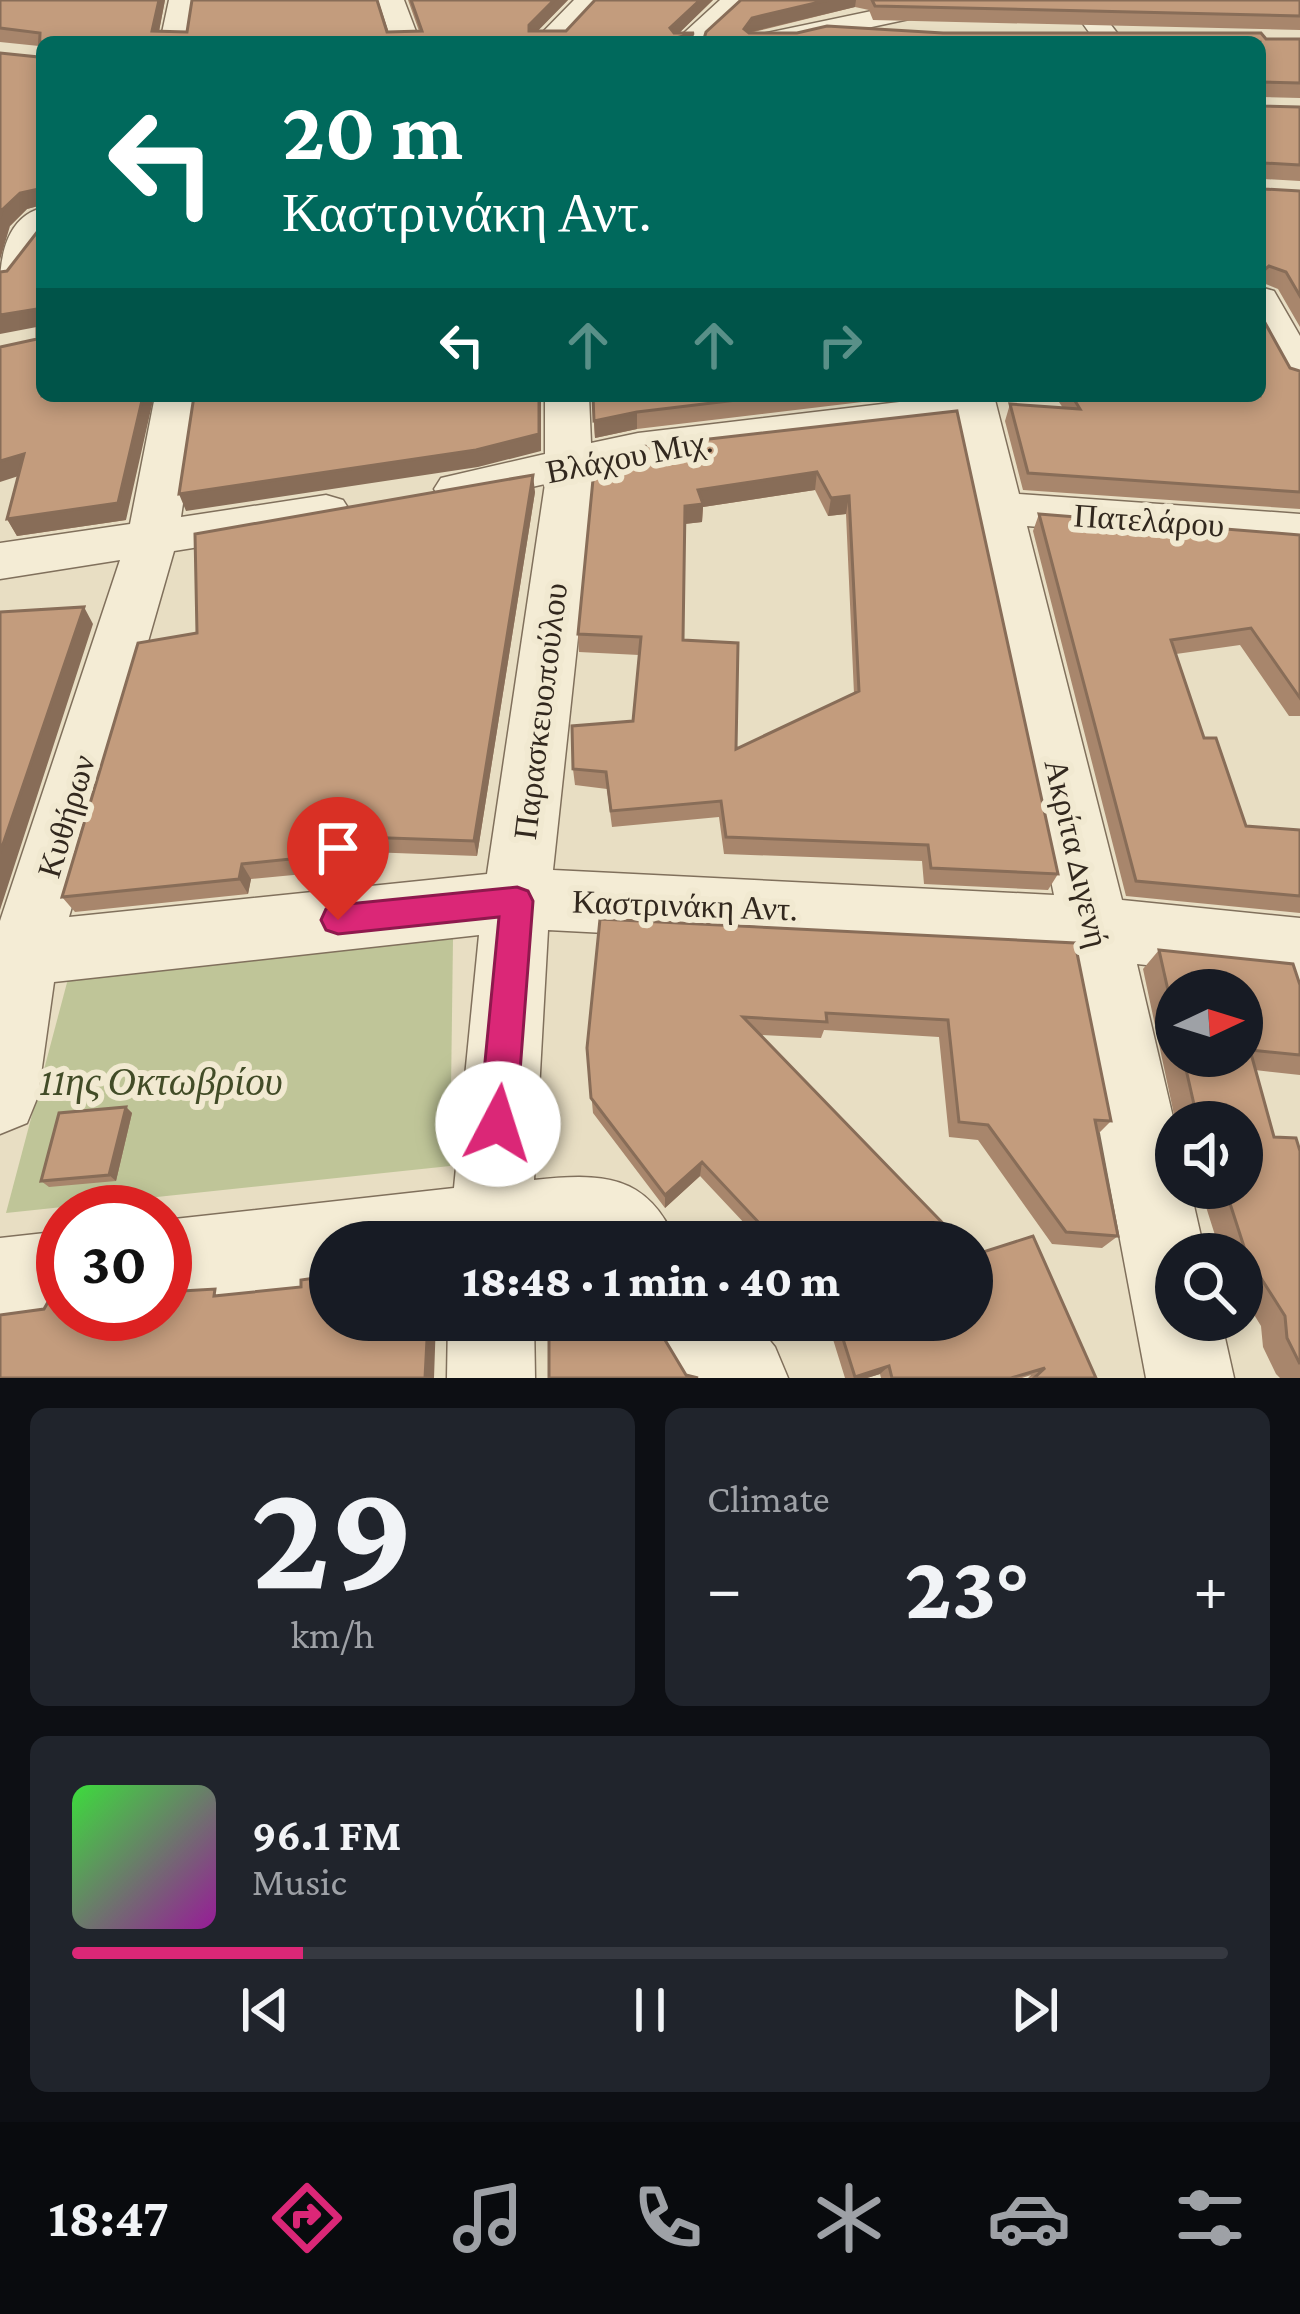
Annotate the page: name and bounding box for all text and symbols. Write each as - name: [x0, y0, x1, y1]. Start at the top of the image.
- icon: left: [84, 84, 240, 240]
- text: 20 m: [282, 84, 463, 177]
- text: Καστρινάκη Αντ.: [282, 183, 651, 243]
- icon: left: [429, 312, 495, 378]
- icon: ahead: [555, 312, 621, 378]
- icon: ahead: [681, 312, 747, 378]
- icon: right: [807, 312, 873, 378]
- street label: Βλάχου Μιχ.: [543, 422, 715, 490]
- street label: Πατελάρου: [1072, 496, 1226, 544]
- street label: Παρασκευοπούλου: [506, 581, 574, 841]
- street label: Κυθήρων: [30, 750, 102, 882]
- street label: Ακρίτα Διγενή: [1037, 755, 1117, 951]
- pin: [287, 797, 389, 920]
- icon: arrive: [305, 815, 371, 881]
- street label: Καστρινάκη Αντ.: [572, 883, 798, 927]
- north arrow: [1155, 969, 1263, 1077]
- map controls: [1155, 969, 1263, 1341]
- park label: 11ης Οκτωβρίου: [39, 1060, 283, 1104]
- position arrow: [435, 1061, 561, 1187]
- button: sound: [1155, 1101, 1263, 1209]
- speed limit sign: 30: [36, 1185, 192, 1341]
- button: search: [1155, 1233, 1263, 1341]
- text: 18:48 · 1 min · 40 m: [462, 1256, 840, 1306]
- text: 29: [251, 1448, 414, 1622]
- text: Climate: [707, 1477, 830, 1520]
- text: 23°: [905, 1537, 1030, 1637]
- text: −: [707, 1551, 742, 1624]
- text: +: [1193, 1551, 1228, 1624]
- text: km/h: [290, 1613, 375, 1656]
- text: 96.1 FM: [252, 1810, 402, 1860]
- text: Music: [252, 1860, 347, 1903]
- icon: previous: [232, 1977, 298, 2043]
- icon: pause: [617, 1977, 683, 2043]
- icon: next: [1002, 1977, 1068, 2043]
- icon: directions: [265, 2176, 349, 2260]
- icon: music: [446, 2176, 530, 2260]
- icon: phone: [626, 2176, 710, 2260]
- icon: climate: [807, 2176, 891, 2260]
- icon: car: [987, 2176, 1071, 2260]
- icon: filters: [1168, 2176, 1252, 2260]
- text: 18:47: [48, 2188, 169, 2248]

